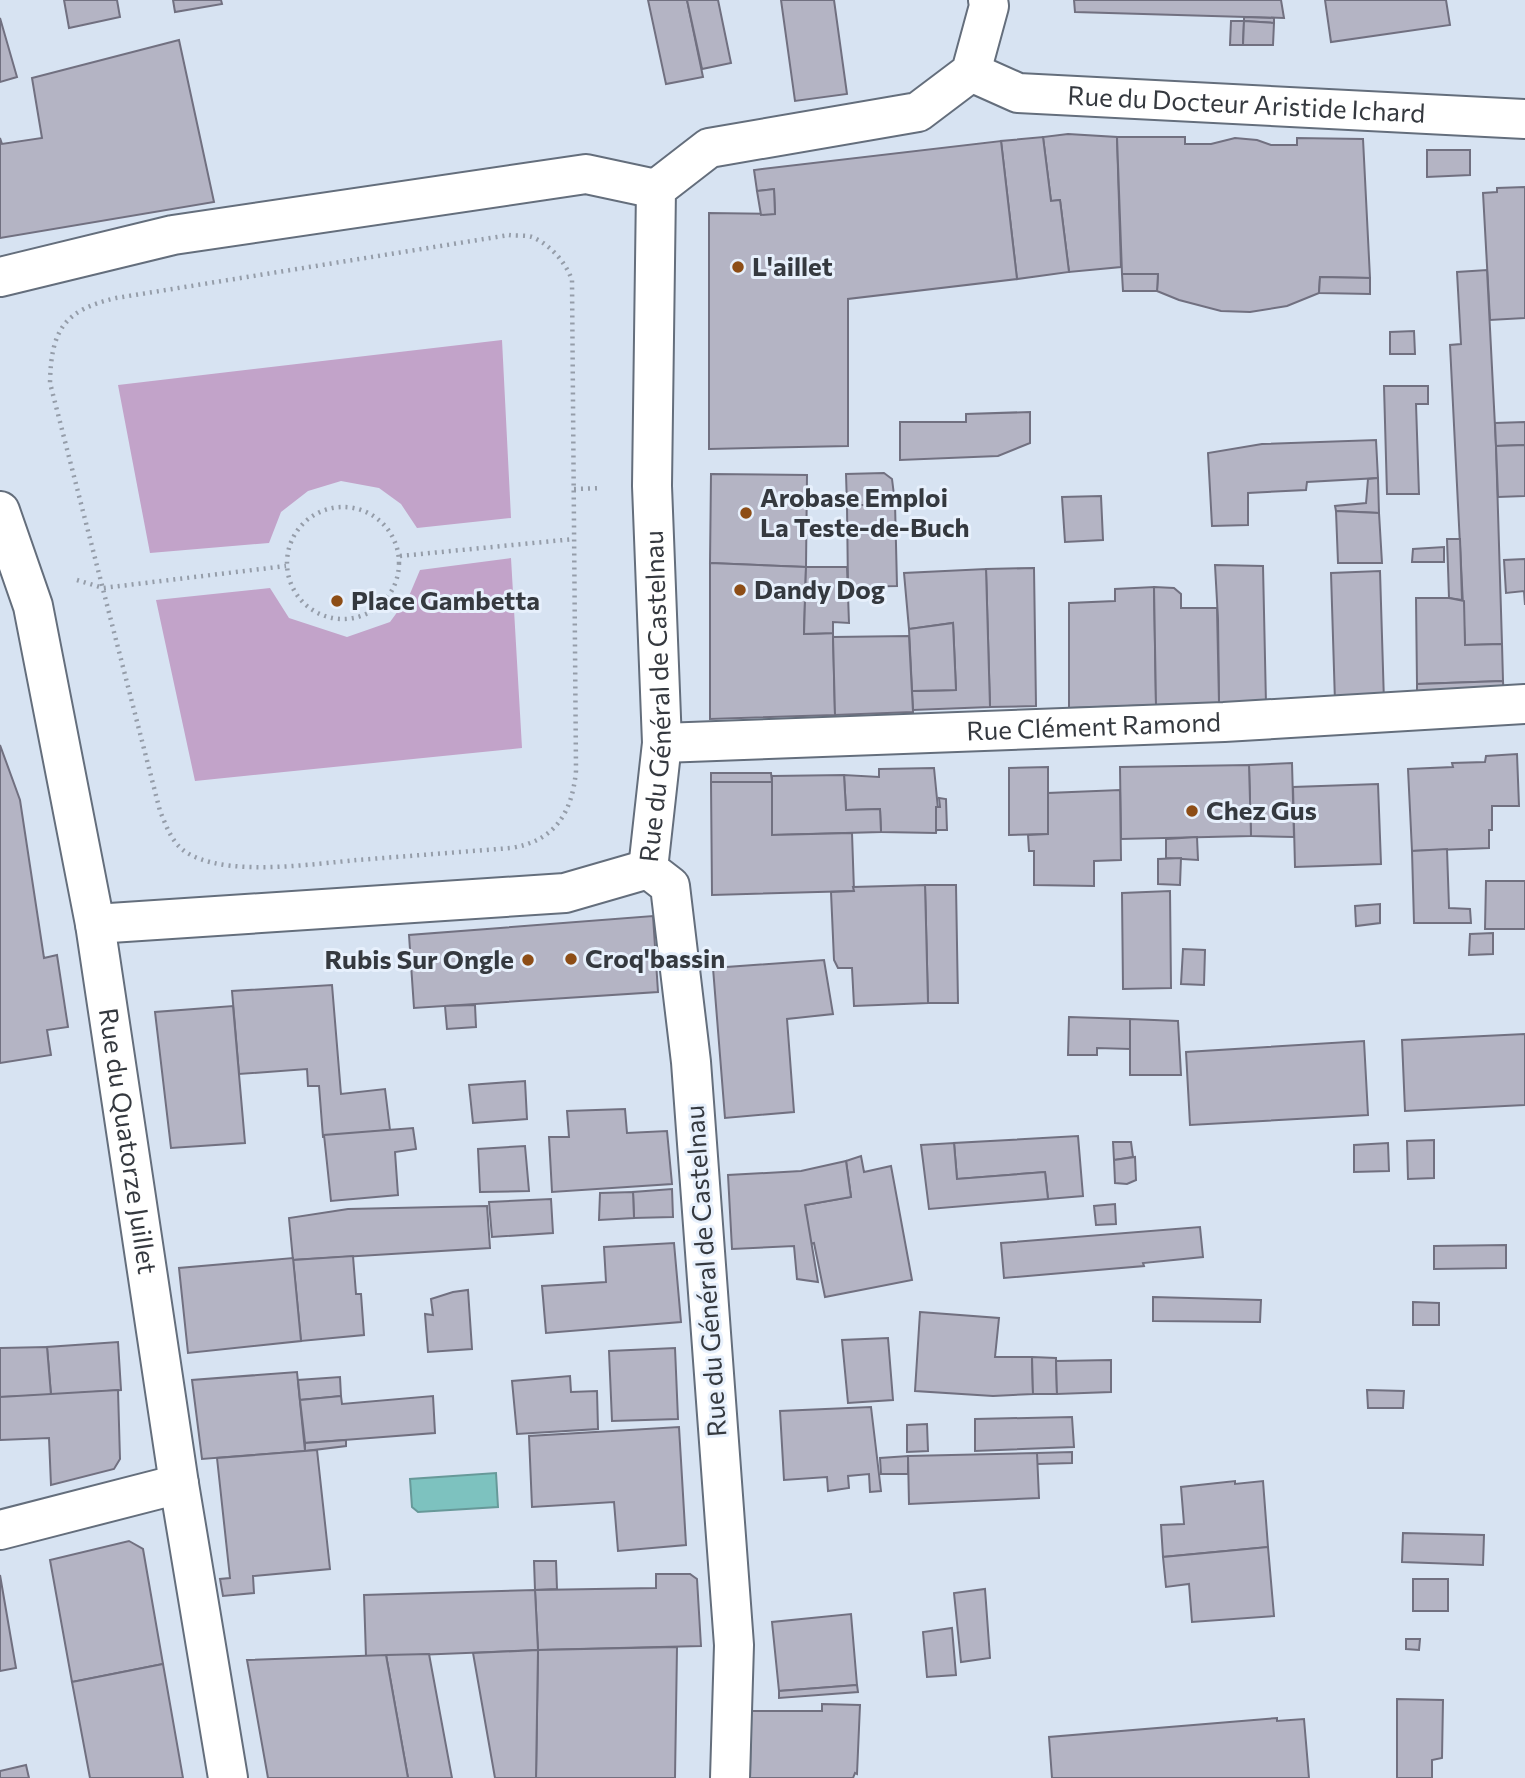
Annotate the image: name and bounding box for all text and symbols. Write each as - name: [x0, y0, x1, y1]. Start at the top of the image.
- street label: Rue du Docteur Aristide Ichard: [1067, 79, 1426, 128]
- place label: L'aillet: [752, 250, 833, 281]
- marker: L'aillet: [730, 259, 746, 275]
- place label: Arobase Emploi La Teste-de-Buch: [760, 481, 970, 542]
- marker: Arobase Emploi La Teste-de-Buch: [738, 505, 754, 521]
- street label: Rue du Général de Castelnau: [632, 530, 676, 864]
- place label: Dandy Dog: [754, 573, 885, 604]
- marker: Dandy Dog: [732, 582, 748, 598]
- place label: Place Gambetta: [351, 584, 540, 615]
- marker: Place Gambetta: [329, 593, 345, 609]
- street label: Rue Clément Ramond: [966, 705, 1222, 746]
- place label: Chez Gus: [1206, 794, 1317, 825]
- marker: Chez Gus: [1184, 803, 1200, 819]
- place label: Croq'bassin: [585, 942, 725, 973]
- place label: Rubis Sur Ongle: [324, 943, 514, 974]
- marker: Croq'bassin: [563, 951, 579, 967]
- marker: Rubis Sur Ongle: [520, 952, 536, 968]
- street label: Rue du Quatorze Juillet: [94, 1006, 164, 1276]
- street label: Rue du Général de Castelnau: [677, 1104, 732, 1438]

